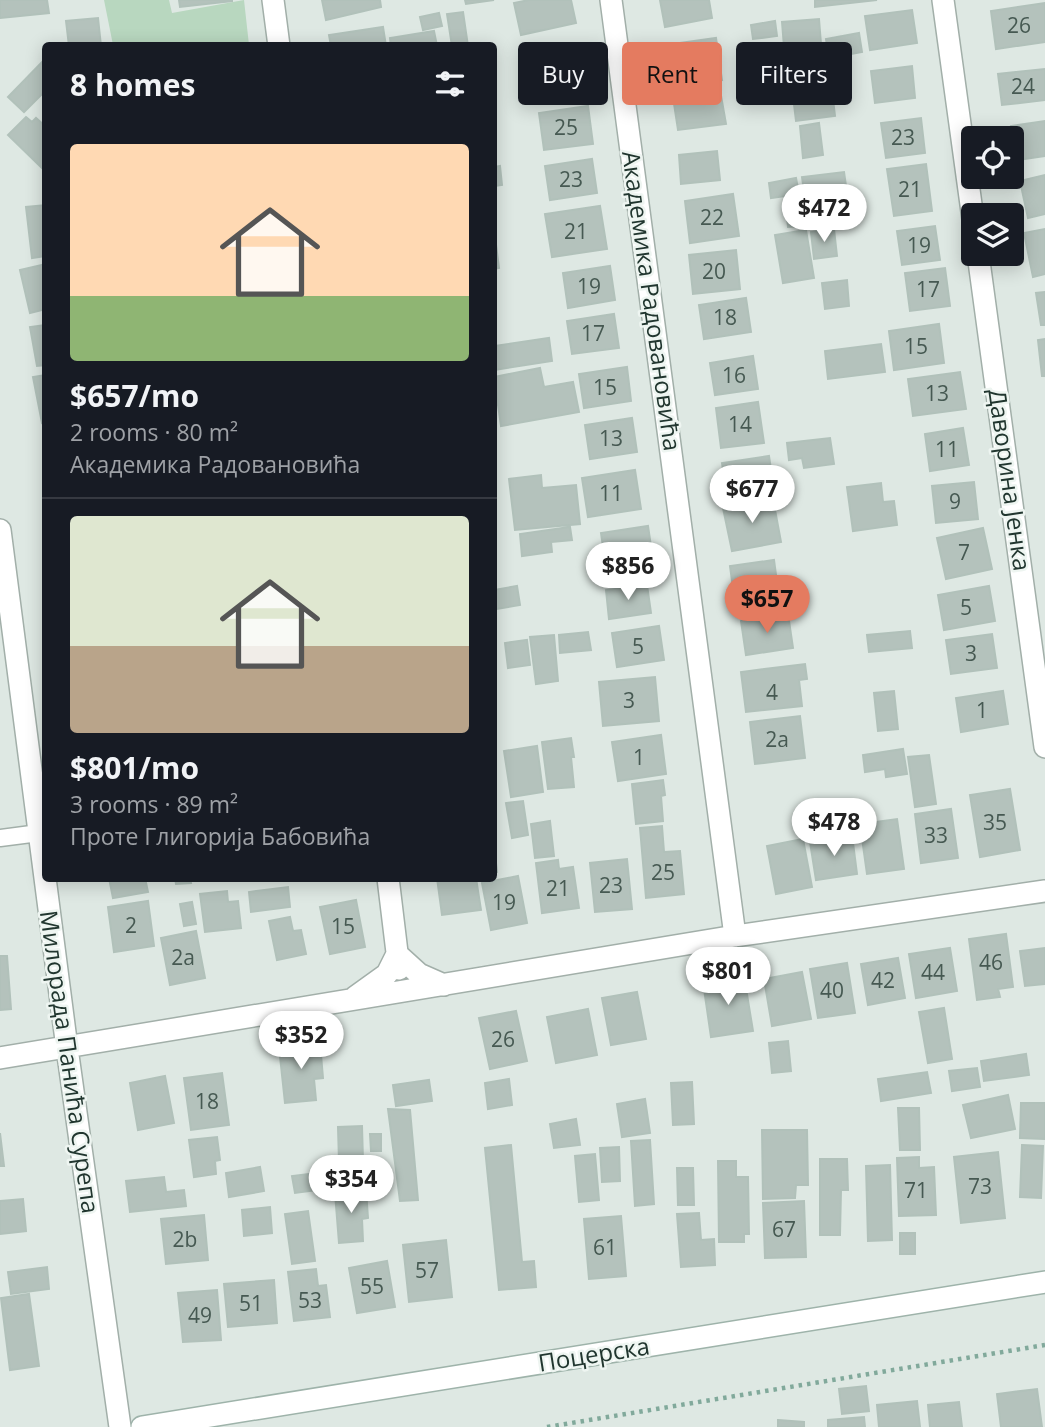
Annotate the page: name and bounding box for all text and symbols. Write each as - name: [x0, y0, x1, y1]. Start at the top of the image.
- house number: 26: [1007, 11, 1031, 39]
- chip: Buy: [518, 42, 608, 105]
- chip: Rent: [622, 42, 722, 105]
- chip: Filters: [736, 42, 852, 105]
- text: 8 homes: [70, 64, 195, 105]
- icon: filters: [431, 65, 469, 103]
- house number: 24: [1011, 72, 1035, 100]
- house number: 25: [554, 113, 578, 141]
- house number: 23: [891, 123, 915, 151]
- map controls: [961, 126, 1024, 266]
- button: locate: [961, 126, 1024, 189]
- street label: Академика Радовановића: [615, 149, 690, 453]
- house number: 23: [559, 165, 583, 193]
- house number: 21: [898, 175, 922, 203]
- pin: $472: [783, 184, 865, 244]
- icon: home: [207, 189, 333, 315]
- text: $472: [798, 191, 850, 223]
- house number: 22: [700, 203, 724, 231]
- button: layers: [961, 203, 1024, 266]
- house number: 21: [564, 217, 588, 245]
- house number: 19: [907, 231, 931, 259]
- house number: 20: [702, 257, 726, 285]
- house number: 19: [577, 272, 601, 300]
- house number: 17: [916, 275, 940, 303]
- house number: 18: [713, 303, 737, 331]
- house number: 17: [581, 319, 605, 347]
- house number: 15: [904, 332, 928, 360]
- house number: 16: [722, 361, 746, 389]
- house number: 15: [593, 373, 617, 401]
- text: $657/mo: [70, 375, 199, 416]
- house number: 13: [925, 379, 949, 407]
- street label: Даворина Јенка: [981, 387, 1040, 573]
- house number: 14: [728, 410, 752, 438]
- text: 2 rooms · 80 m²: [70, 416, 238, 448]
- house number: 13: [599, 424, 623, 452]
- house number: 11: [935, 435, 959, 463]
- text: Академика Радовановића: [70, 448, 360, 480]
- pin: $677: [711, 466, 793, 525]
- text: $677: [726, 472, 778, 504]
- house number: 11: [599, 479, 623, 507]
- house number: 9: [949, 487, 961, 515]
- house number: 7: [958, 538, 970, 566]
- pin: $856: [587, 542, 669, 602]
- text: $856: [602, 549, 654, 581]
- icon: home: [207, 561, 333, 687]
- pin: $657: [726, 576, 808, 635]
- text: $657: [741, 582, 793, 614]
- house number: 5: [960, 593, 972, 621]
- house number: 5: [632, 632, 644, 660]
- house number: 3: [965, 639, 977, 667]
- house number: 4: [766, 678, 778, 706]
- house number: 3: [623, 686, 635, 714]
- house number: 1: [976, 696, 988, 724]
- house number: 2a: [765, 725, 789, 753]
- house number: 1: [633, 743, 645, 771]
- text: $801/mo: [70, 747, 199, 788]
- text: 3 rooms · 89 m²: [70, 788, 238, 820]
- pin: $478: [793, 798, 875, 858]
- text: $478: [808, 805, 860, 837]
- house number: 35: [983, 808, 1007, 836]
- text: Проте Глигорија Бабовића: [70, 820, 370, 852]
- house number: 33: [924, 821, 948, 849]
- house number: 25: [651, 858, 675, 886]
- house number: 23: [599, 871, 623, 899]
- house number: 21: [546, 874, 570, 902]
- house number: 19: [492, 888, 516, 916]
- street label: Милорада Панића Сурепа: [33, 908, 108, 1215]
- house number: 2: [125, 911, 137, 939]
- house number: 15: [331, 912, 355, 940]
- house number: 2a: [171, 943, 195, 971]
- pin: $801: [687, 948, 769, 1007]
- house number: 46: [979, 948, 1003, 976]
- text: $801: [702, 954, 754, 986]
- house number: 44: [921, 958, 945, 986]
- house number: 42: [871, 966, 895, 994]
- house number: 40: [820, 976, 844, 1004]
- pin: $352: [260, 1012, 342, 1071]
- text: $352: [275, 1018, 327, 1050]
- house number: 26: [491, 1025, 515, 1053]
- house number: 18: [195, 1087, 219, 1115]
- pin: $354: [310, 1156, 392, 1215]
- text: $354: [325, 1162, 377, 1194]
- house number: 73: [968, 1172, 992, 1200]
- house number: 71: [904, 1176, 928, 1204]
- house number: 67: [772, 1215, 796, 1243]
- house number: 2b: [173, 1225, 197, 1253]
- house number: 61: [593, 1233, 617, 1261]
- house number: 57: [415, 1256, 439, 1284]
- house number: 55: [360, 1272, 384, 1300]
- house number: 53: [298, 1286, 322, 1314]
- house number: 51: [239, 1289, 263, 1317]
- house number: 49: [188, 1301, 212, 1329]
- street label: Поцерска: [536, 1328, 652, 1379]

